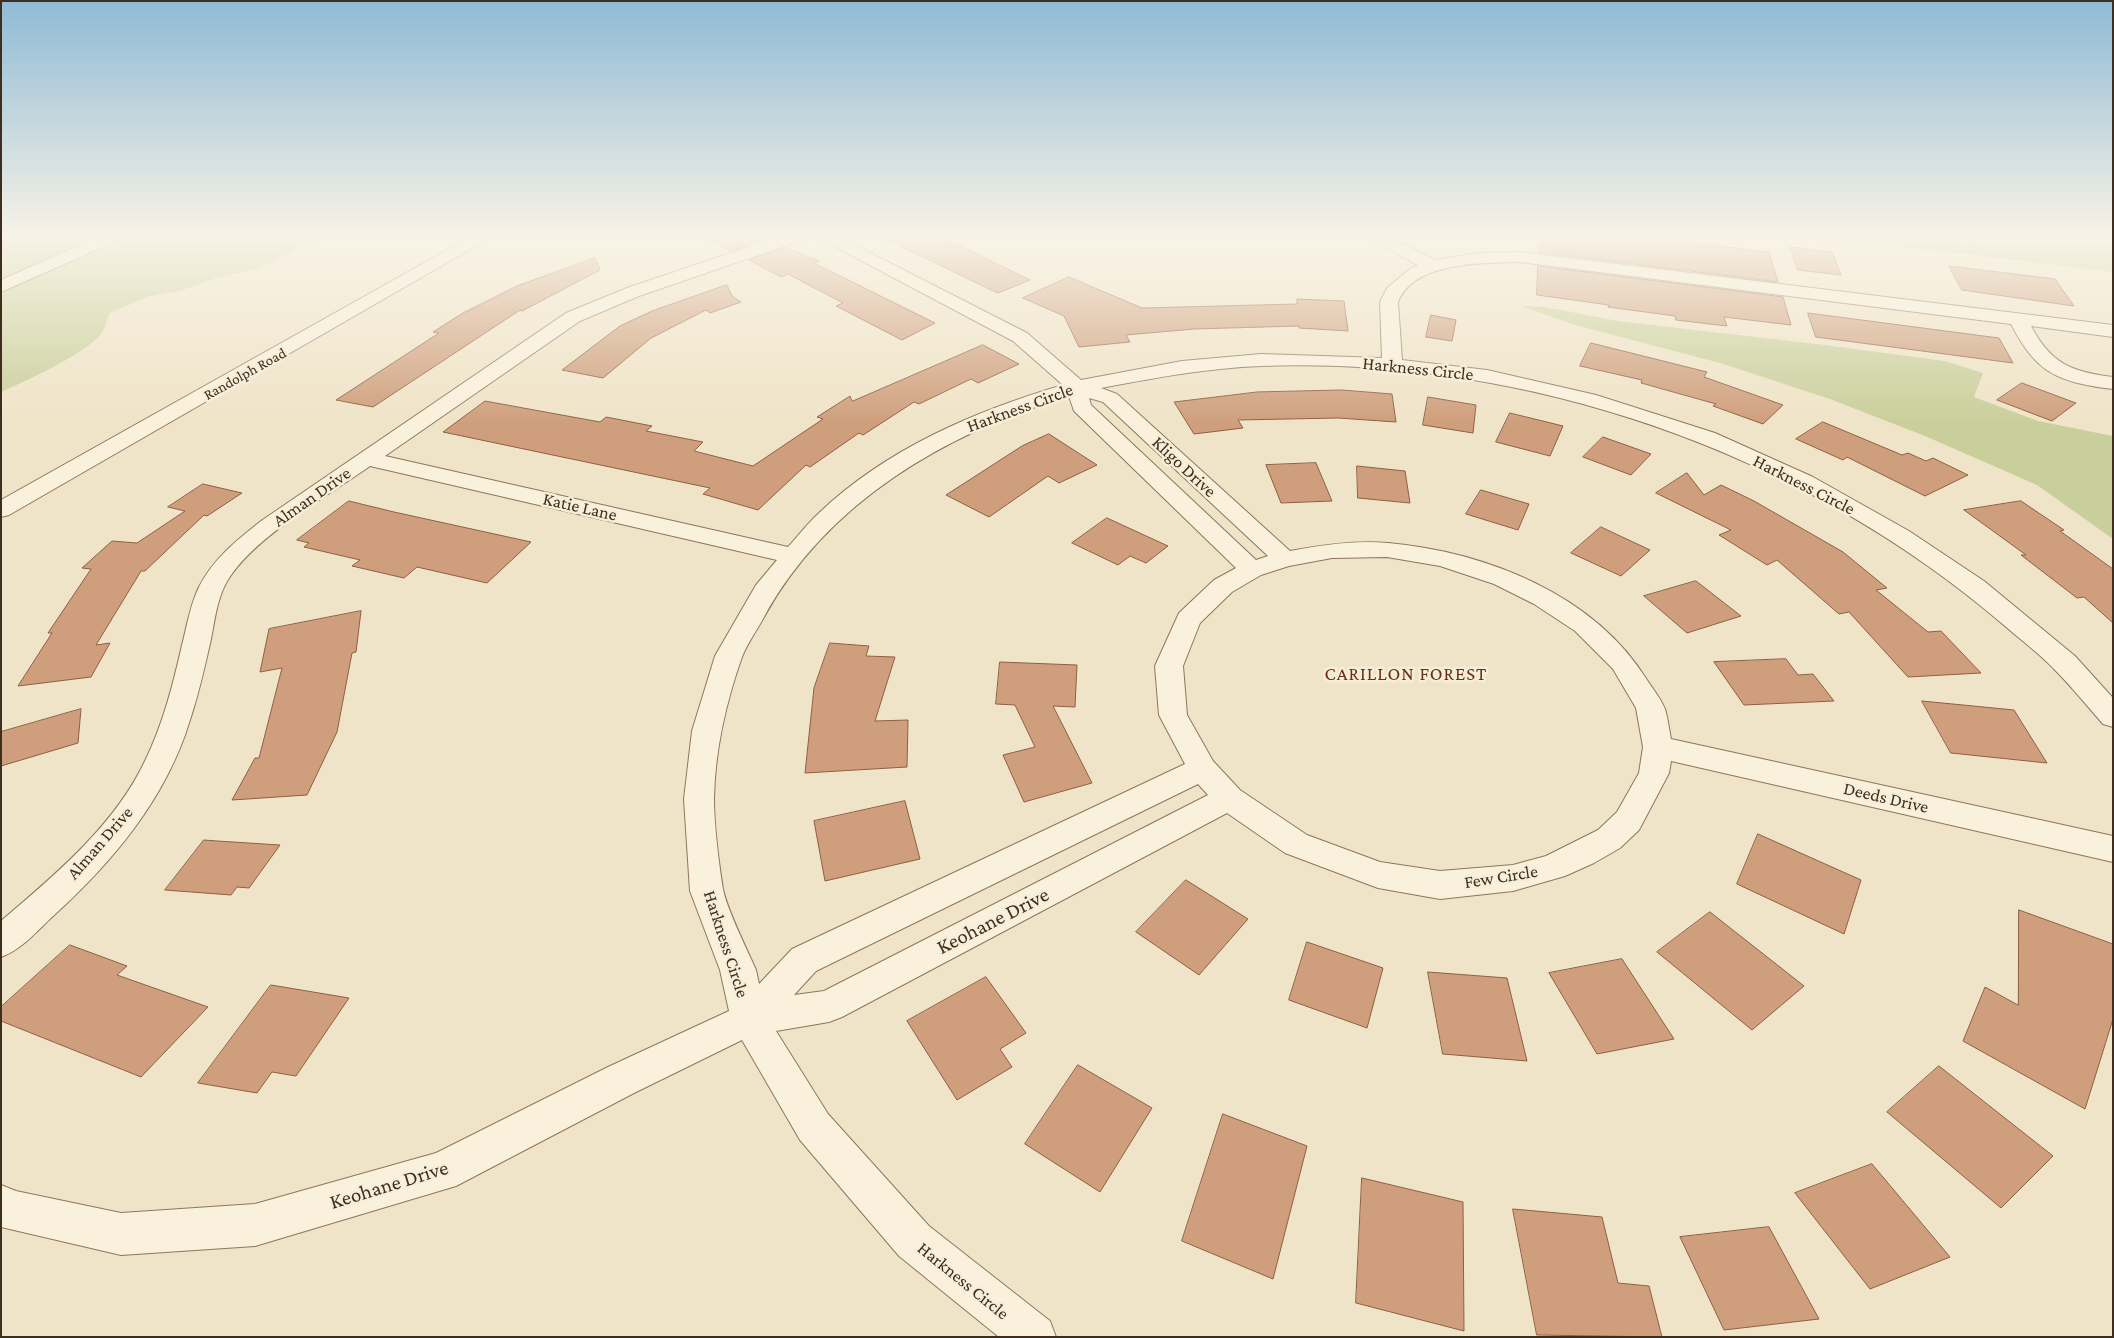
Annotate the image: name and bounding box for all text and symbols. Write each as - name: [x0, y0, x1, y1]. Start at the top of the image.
- street label: Randolph Road: [201, 344, 289, 404]
- street label: Harkness Circle: [1361, 352, 1475, 386]
- street label: Harkness Circle: [964, 379, 1076, 437]
- street label: Kligo Drive: [1147, 432, 1221, 502]
- street label: Harkness Circle: [1749, 450, 1859, 520]
- street label: Alman Drive: [269, 462, 355, 532]
- street label: Katie Lane: [541, 488, 619, 526]
- district label: CARILLON FOREST: [1323, 663, 1489, 685]
- street label: Deeds Drive: [1841, 778, 1931, 818]
- street label: Alman Drive: [62, 802, 138, 884]
- street label: Few Circle: [1463, 861, 1539, 893]
- street label: Keohane Drive: [933, 882, 1053, 960]
- street label: Harkness Circle: [699, 888, 753, 1000]
- street label: Keohane Drive: [327, 1155, 451, 1215]
- street label: Harkness Circle: [913, 1238, 1013, 1324]

